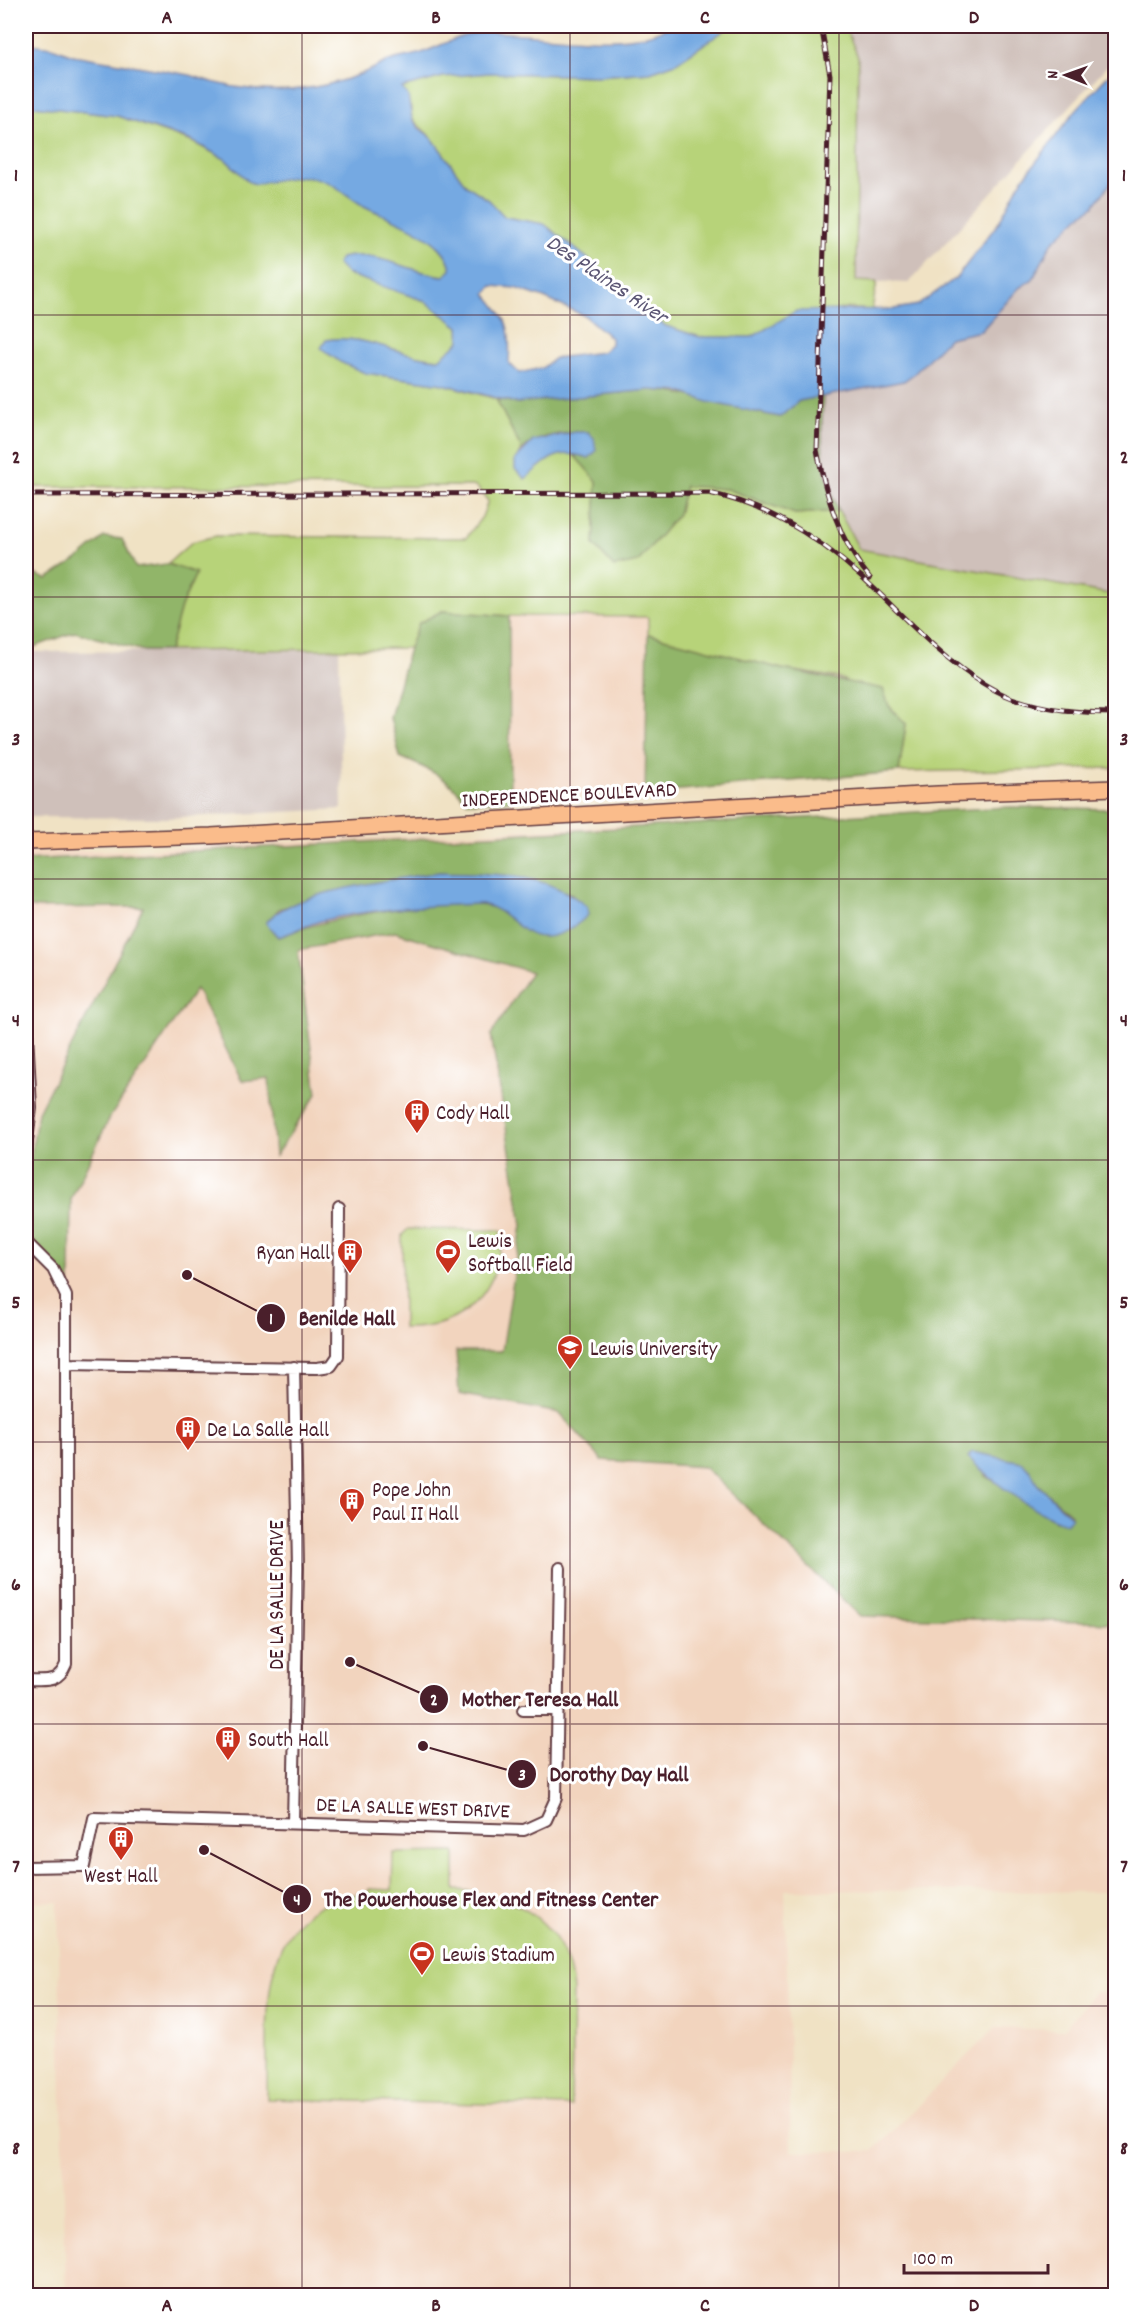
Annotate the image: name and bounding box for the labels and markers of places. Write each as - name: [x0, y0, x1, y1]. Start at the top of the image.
- building icon: Cody Hall: [402, 1097, 432, 1135]
- place label: Cody Hall: [436, 1100, 509, 1130]
- place label: Lewis Softball Field: [468, 1228, 573, 1282]
- building icon: Ryan Hall: [335, 1237, 365, 1275]
- sports icon: Lewis Softball Field: [433, 1237, 463, 1275]
- place label: Ryan Hall: [256, 1240, 330, 1270]
- callout: Benilde Hall: [256, 1298, 407, 1338]
- school or university icon: Lewis University: [555, 1333, 585, 1371]
- place label: Lewis University: [590, 1336, 718, 1366]
- building icon: De La Salle Hall: [173, 1414, 203, 1452]
- place label: De La Salle Hall: [207, 1417, 329, 1447]
- place label: Pope John Paul II Hall: [372, 1477, 459, 1531]
- building icon: Pope John Paul II Hall: [337, 1486, 367, 1524]
- callout: Mother Teresa Hall: [419, 1679, 630, 1719]
- building icon: South Hall: [213, 1724, 243, 1762]
- place label: South Hall: [248, 1727, 328, 1757]
- callout: Dorothy Day Hall: [507, 1754, 700, 1794]
- building icon: West Hall: [106, 1824, 136, 1862]
- place label: West Hall: [84, 1863, 158, 1893]
- callout: The Powerhouse Flex and Fitness Center: [282, 1879, 670, 1919]
- sports icon: Lewis Stadium: [407, 1939, 437, 1977]
- place label: Lewis Stadium: [442, 1942, 555, 1972]

